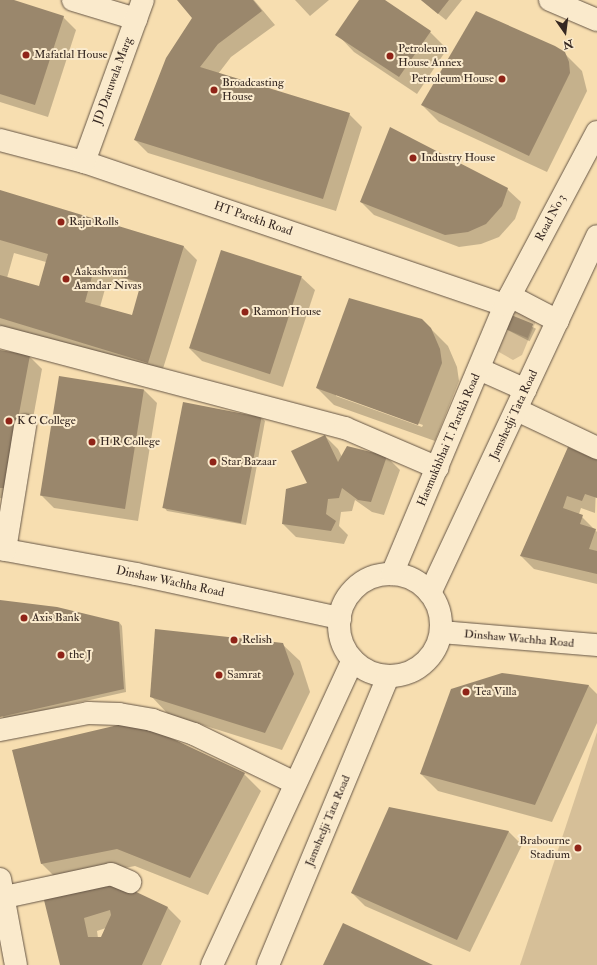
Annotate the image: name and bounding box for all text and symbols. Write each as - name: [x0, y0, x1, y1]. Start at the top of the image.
- north arrow: [545, 12, 585, 52]
- street label: JD Daruwala Marg: [90, 35, 136, 127]
- text: N: [562, 37, 574, 52]
- place label: Petroleum House Annex: [398, 42, 462, 70]
- place label: Mafatlal House: [34, 48, 108, 62]
- marker: Mafatlal House: [21, 50, 31, 60]
- marker: Petroleum House Annex: [385, 51, 395, 61]
- place label: Petroleum House: [411, 72, 494, 86]
- marker: Petroleum House: [497, 74, 507, 84]
- place label: Broadcasting House: [222, 76, 284, 104]
- marker: Broadcasting House: [209, 85, 219, 95]
- place label: Industry House: [421, 151, 495, 165]
- marker: Industry House: [408, 153, 418, 163]
- street label: Road No 3: [533, 192, 569, 244]
- street label: HT Parekh Road: [212, 199, 294, 239]
- place label: Raju Rolls: [69, 215, 118, 229]
- marker: Raju Rolls: [56, 217, 66, 227]
- place label: Aakashvani Aamdar Nivas: [74, 265, 142, 293]
- marker: Aakashvani Aamdar Nivas: [61, 274, 71, 284]
- place label: Ramon House: [253, 305, 321, 319]
- marker: Ramon House: [240, 307, 250, 317]
- street label: Jamshedji Tata Road: [487, 368, 541, 462]
- street label: Hasmukhbhai T. Parekh Road: [414, 371, 484, 509]
- place label: K C College: [17, 414, 76, 428]
- marker: K C College: [4, 416, 14, 426]
- place label: H R College: [100, 435, 160, 449]
- marker: H R College: [87, 437, 97, 447]
- place label: Star Bazaar: [221, 455, 276, 469]
- marker: Star Bazaar: [208, 457, 218, 467]
- street label: Dinshaw Wachha Road: [115, 563, 225, 601]
- place label: Axis Bank: [32, 611, 80, 625]
- marker: Axis Bank: [19, 613, 29, 623]
- street label: Dinshaw Wachha Road: [463, 627, 575, 651]
- place label: Relish: [242, 633, 272, 647]
- marker: Relish: [229, 635, 239, 645]
- place label: the J: [69, 648, 92, 662]
- marker: the J: [56, 650, 66, 660]
- place label: Samrat: [227, 668, 261, 682]
- marker: Samrat: [214, 670, 224, 680]
- place label: Tea Villa: [474, 685, 517, 699]
- marker: Tea Villa: [461, 687, 471, 697]
- street label: Jamshedji Tata Road: [302, 773, 354, 869]
- place label: Brabourne Stadium: [519, 834, 570, 862]
- marker: Brabourne Stadium: [573, 843, 583, 853]

